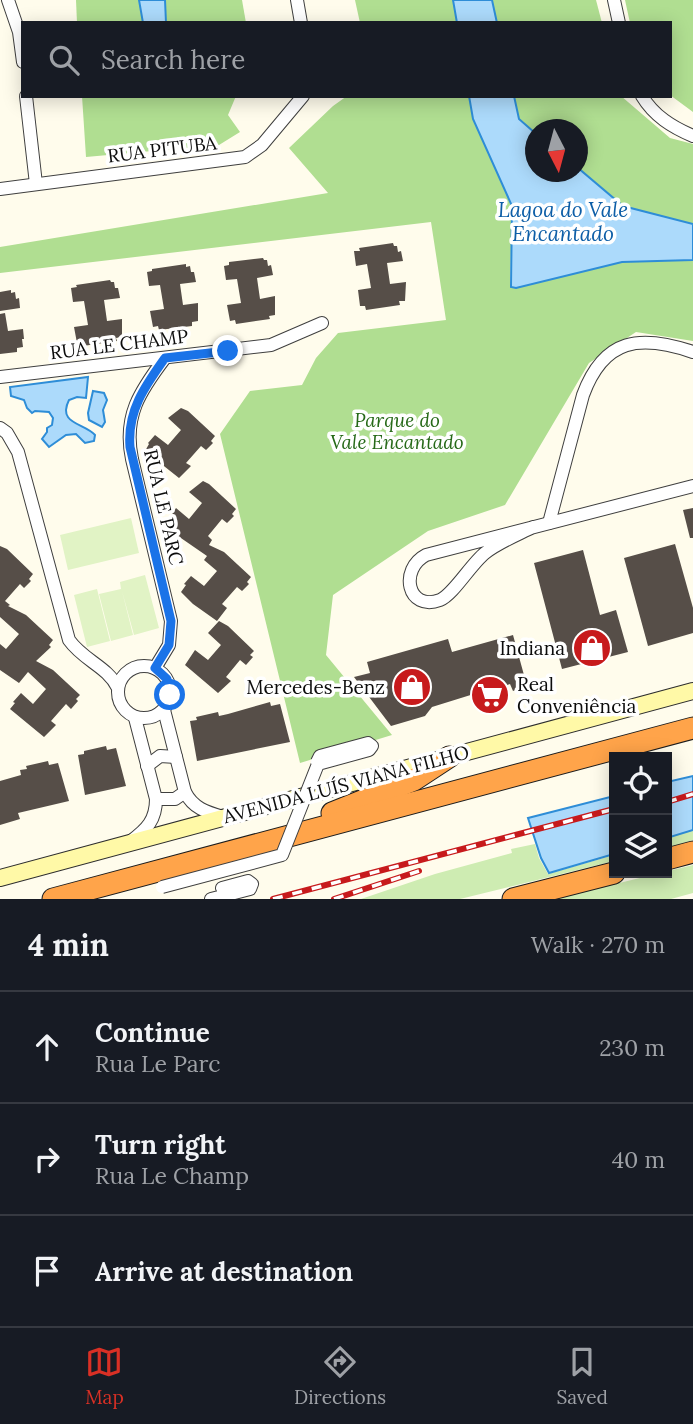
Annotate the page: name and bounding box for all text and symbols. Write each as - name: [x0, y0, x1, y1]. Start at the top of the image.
- search box: [21, 21, 672, 98]
- icon: search: [45, 41, 83, 79]
- text: Search here: [101, 43, 245, 76]
- north arrow: [525, 119, 588, 182]
- street label: RUA PITUBA: [106, 130, 219, 168]
- water label: Lagoa do Vale Encantado: [498, 196, 628, 247]
- street label: RUA LE CHAMP: [48, 324, 190, 364]
- route end: [212, 335, 243, 366]
- park label: Parque do Vale Encantado: [330, 408, 464, 454]
- street label: RUA LE PARC: [139, 447, 189, 567]
- shop icon: Indiana: [571, 627, 613, 669]
- place label: Indiana: [499, 636, 565, 660]
- shop icon: Mercedes-Benz: [391, 666, 433, 708]
- place label: Real Conveniência: [517, 672, 637, 718]
- supermarket icon: Real Conveniência: [469, 674, 511, 716]
- place label: Mercedes-Benz: [246, 675, 385, 699]
- route start: [154, 679, 185, 710]
- street label: AVENIDA LUÍS VIANA FILHO: [219, 740, 472, 829]
- map controls: [609, 752, 672, 878]
- button: locate: [609, 752, 672, 815]
- button: layers: [609, 815, 672, 878]
- text: 4 min: [28, 926, 109, 964]
- text: Walk · 270 m: [531, 930, 665, 959]
- text: Continue: [95, 1016, 210, 1049]
- icon: ahead: [28, 1028, 66, 1066]
- text: 230 m: [599, 1033, 665, 1062]
- text: Rua Le Parc: [95, 1049, 221, 1078]
- text: Turn right: [95, 1128, 226, 1161]
- icon: right: [28, 1140, 66, 1178]
- text: 40 m: [612, 1145, 665, 1174]
- text: Rua Le Champ: [95, 1161, 249, 1190]
- icon: arrive: [28, 1252, 66, 1290]
- text: Arrive at destination: [95, 1255, 353, 1288]
- tab: Map: [85, 1343, 124, 1409]
- tab: Directions: [294, 1343, 386, 1409]
- tab: Saved: [556, 1343, 608, 1409]

